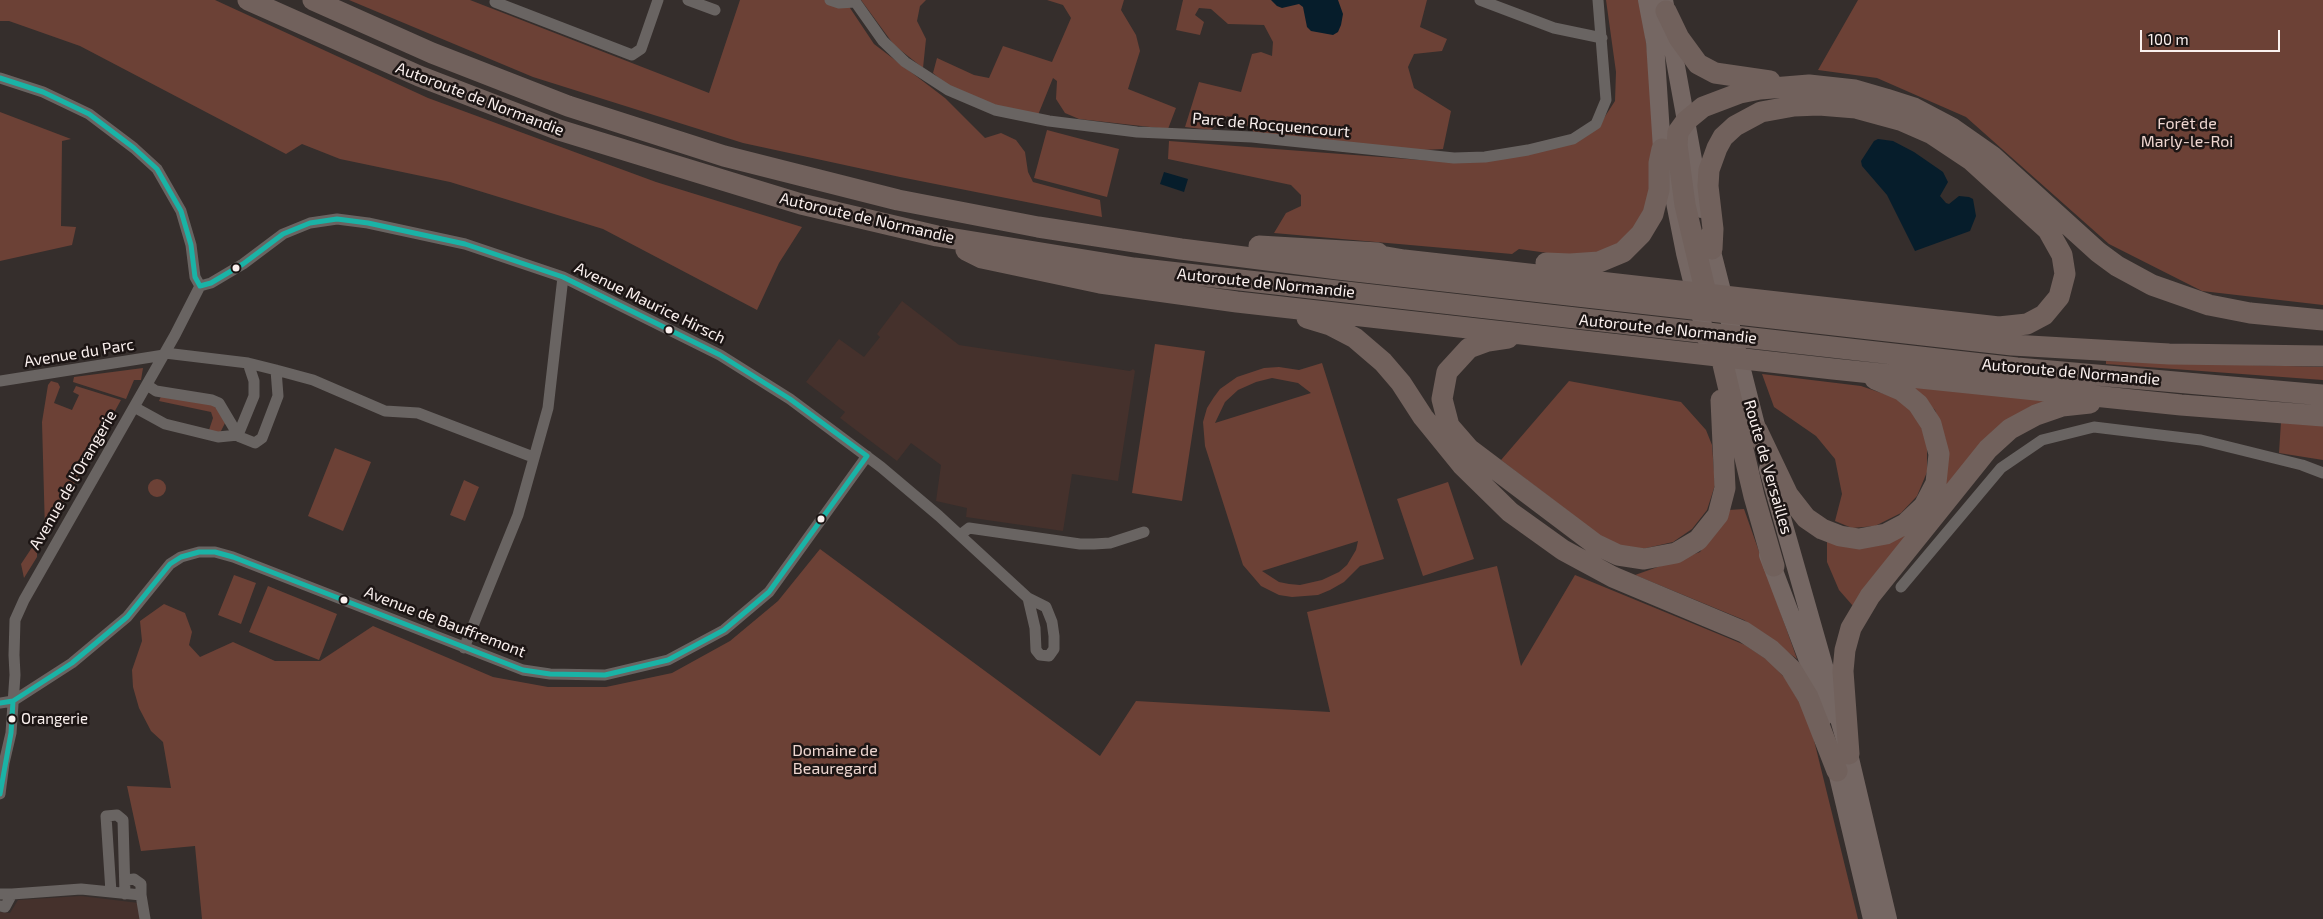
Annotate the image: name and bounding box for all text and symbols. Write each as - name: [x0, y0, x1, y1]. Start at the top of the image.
- scale bar: [2143, 20, 2283, 52]
- text: 100 m: [2148, 30, 2189, 48]
- street label: Autoroute de Normandie: [393, 58, 567, 140]
- street label: Parc de Rocquencourt: [1191, 109, 1351, 141]
- park label: Forêt de Marly-le-Roi: [2141, 114, 2233, 152]
- street label: Autoroute de Normandie: [778, 189, 956, 247]
- street label: Avenue Maurice Hirsch: [571, 258, 729, 348]
- unlabelled marker: [231, 263, 241, 273]
- street label: Autoroute de Normandie: [1176, 264, 1356, 302]
- street label: Autoroute de Normandie: [1578, 310, 1758, 348]
- unlabelled marker: [664, 325, 674, 335]
- street label: Avenue du Parc: [23, 335, 135, 371]
- street label: Autoroute de Normandie: [1981, 355, 2161, 389]
- street label: Route de Versailles: [1740, 398, 1796, 536]
- street label: Avenue de l'Orangerie: [25, 407, 121, 553]
- unlabelled marker: [816, 514, 826, 524]
- street label: Avenue de Bauffremont: [362, 582, 528, 662]
- unlabelled marker: [339, 595, 349, 605]
- place label: Orangerie: [21, 710, 88, 728]
- marker: Orangerie: [7, 714, 17, 724]
- park label: Domaine de Beauregard: [792, 741, 878, 779]

